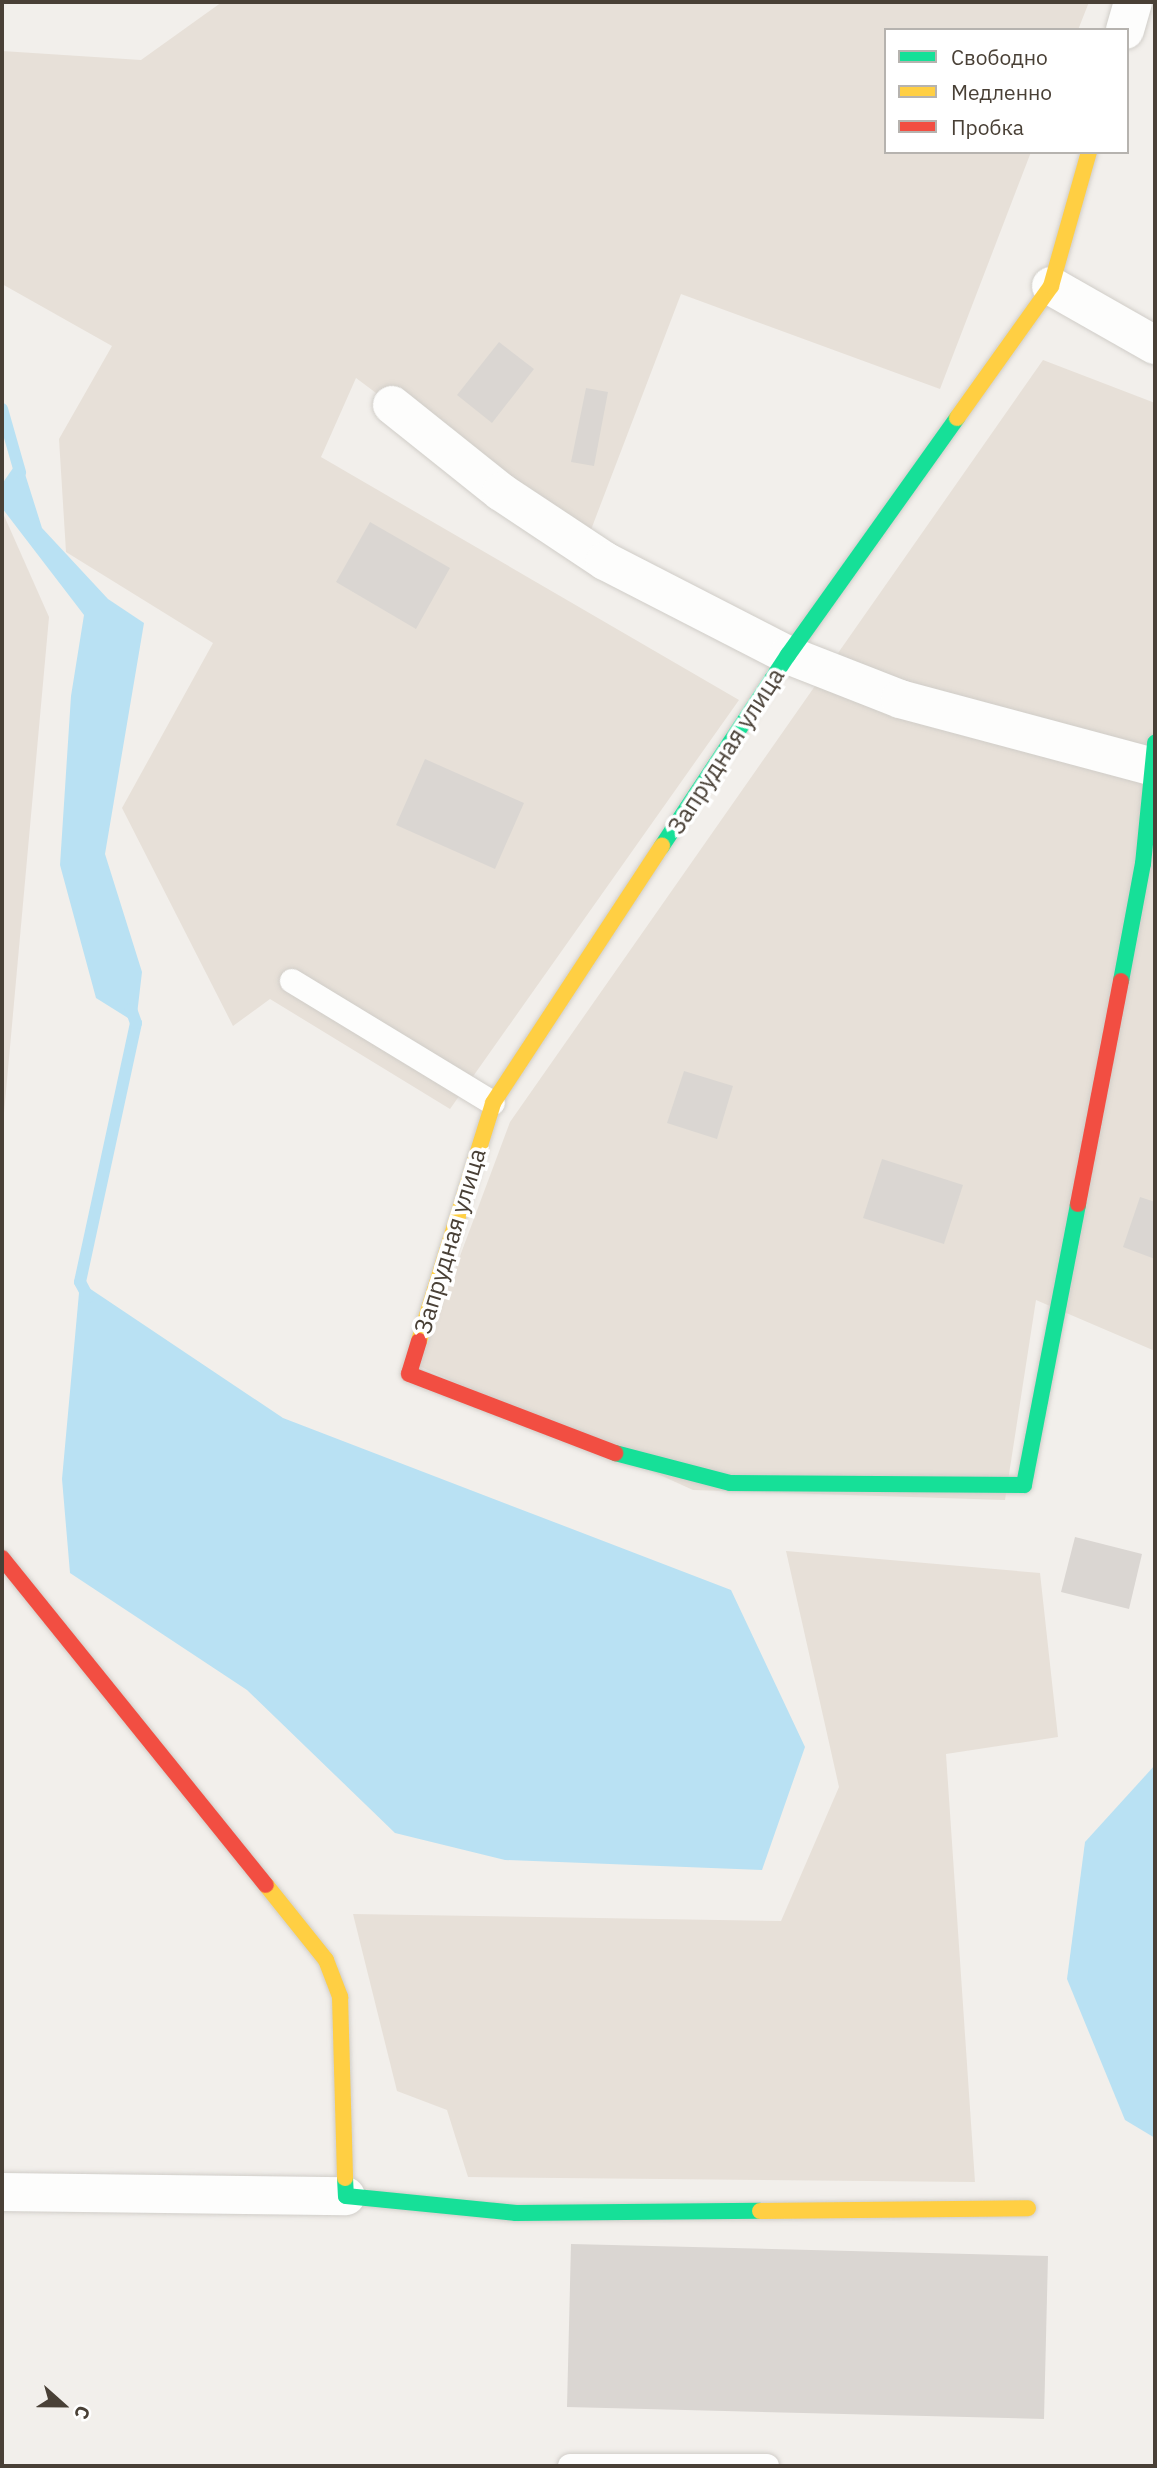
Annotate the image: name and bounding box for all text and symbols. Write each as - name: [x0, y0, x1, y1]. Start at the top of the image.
- legend: [884, 28, 1129, 154]
- text: Свободно: [951, 43, 1048, 71]
- text: Медленно: [951, 78, 1052, 106]
- text: Пробка: [951, 113, 1024, 141]
- street label: Запрудная улица: [662, 662, 790, 840]
- street label: Запрудная улица: [408, 1145, 492, 1337]
- north arrow: [28, 2370, 98, 2440]
- text: С: [69, 2402, 96, 2423]

